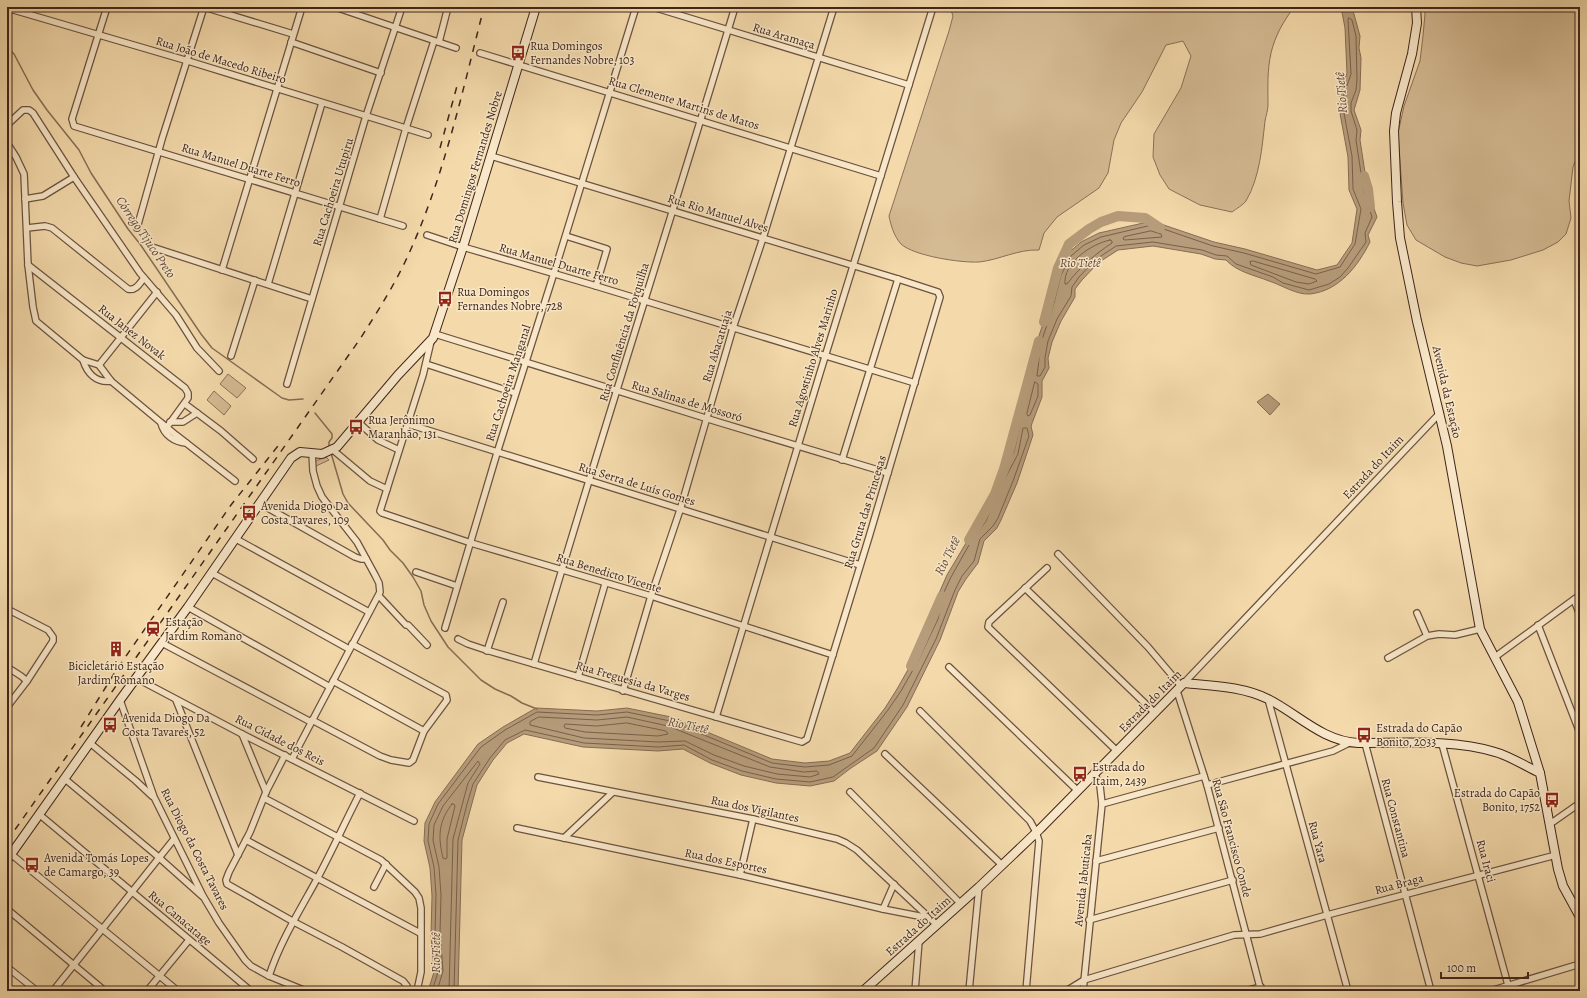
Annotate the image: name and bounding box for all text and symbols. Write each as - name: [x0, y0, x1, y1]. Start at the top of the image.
- street label: Rua Aramaça: [751, 19, 818, 53]
- street label: Rua João de Macedo Ribeiro: [154, 33, 288, 87]
- place label: Rua Domingos Fernandes Nobre, 103: [530, 38, 634, 68]
- bus stop icon: Rua Domingos Fernandes Nobre, 103: [509, 44, 527, 62]
- water label: Rio Tietê: [1331, 70, 1351, 114]
- street label: Rua Clemente Martins de Matos: [607, 72, 761, 134]
- street label: Rua Domingos Fernandes Nobre: [444, 89, 506, 245]
- street label: Rua Cachoeira Utupiru: [309, 135, 357, 248]
- street label: Rua Manuel Duarte Ferro: [180, 139, 302, 191]
- street label: Rua Rio Manuel Alves: [666, 190, 771, 236]
- water label: Córrego Tijuco Preto: [112, 193, 180, 281]
- street label: Rua Manuel Duarte Ferro: [497, 239, 621, 289]
- water label: Rio Tietê: [1060, 254, 1102, 271]
- street label: Rua Confluência da Forquilha: [595, 260, 653, 403]
- place label: Rua Domingos Fernandes Nobre, 728: [457, 284, 563, 314]
- street label: Rua Agostinho Alves Marinho: [784, 287, 842, 429]
- bus stop icon: Rua Domingos Fernandes Nobre, 728: [436, 290, 454, 308]
- street label: Rua Janez Novak: [95, 301, 169, 363]
- street label: Rua Abacatuaja: [698, 307, 736, 384]
- street label: Rua Cachoeira Manganal: [482, 322, 534, 443]
- street label: Avenida da Estação: [1428, 343, 1465, 440]
- street label: Rua Salinas de Mossoró: [630, 377, 744, 425]
- place label: Rua Jerônimo Maranhão, 131: [368, 412, 437, 442]
- bus stop icon: Rua Jerônimo Maranhão, 131: [347, 418, 365, 436]
- street label: Estrada do Itaim: [1339, 431, 1407, 503]
- street label: Rua Gruta das Princesas: [840, 453, 890, 571]
- street label: Rua Serra de Luís Gomes: [577, 459, 697, 509]
- place label: Avenida Diogo Da Costa Tavares, 109: [260, 498, 349, 528]
- bus stop icon: Avenida Diogo Da Costa Tavares, 109: [240, 504, 258, 522]
- water label: Rio Tietê: [930, 532, 965, 578]
- street label: Rua Benedicto Vicente: [554, 549, 664, 597]
- place label: Estação Jardim Romano: [165, 614, 242, 644]
- station icon: Estação Jardim Romano: [144, 620, 162, 638]
- building icon: Bicicletário Estação Jardim Romano: [107, 640, 125, 658]
- street label: Rua Freguesia da Varges: [574, 657, 692, 705]
- place label: Bicicletário Estação Jardim Romano: [68, 658, 164, 688]
- street label: Estrada do Itaim: [1115, 666, 1185, 736]
- place label: Avenida Diogo Da Costa Tavares, 52: [121, 710, 210, 740]
- street label: Rua Cidade dos Reis: [232, 711, 328, 770]
- water label: Rio Tietê: [666, 712, 711, 738]
- bus stop icon: Avenida Diogo Da Costa Tavares, 52: [101, 716, 119, 734]
- place label: Estrada do Capão Bonito, 2033: [1376, 720, 1462, 750]
- bus stop icon: Estrada do Capão Bonito, 2033: [1355, 726, 1373, 744]
- place label: Estrada do Itaim, 2439: [1092, 759, 1147, 789]
- bus stop icon: Estrada do Itaim, 2439: [1071, 765, 1089, 783]
- street label: Rua Constantina: [1378, 776, 1414, 860]
- street label: Rua São Francisco Conde: [1208, 777, 1256, 899]
- street label: Rua Diogo da Costa Tavares: [157, 785, 233, 913]
- place label: Estrada do Capão Bonito, 1752: [1454, 785, 1540, 815]
- bus stop icon: Estrada do Capão Bonito, 1752: [1543, 791, 1561, 809]
- street label: Rua dos Vigilantes: [709, 792, 801, 826]
- street label: Rua Yara: [1305, 819, 1331, 865]
- street label: Avenida Jabuticaba: [1070, 833, 1096, 928]
- street label: Rua Iraci: [1473, 838, 1499, 884]
- street label: Rua dos Esportes: [683, 844, 769, 878]
- place label: Avenida Tomás Lopes de Camargo, 39: [43, 850, 149, 880]
- bus stop icon: Avenida Tomás Lopes de Camargo, 39: [23, 856, 41, 874]
- street label: Rua Braga: [1373, 870, 1426, 898]
- street label: Rua Canacatage: [145, 887, 215, 949]
- street label: Estrada do Itaim: [882, 892, 954, 960]
- water label: Rio Tietê: [427, 931, 444, 973]
- scale bar: [1441, 954, 1528, 980]
- text: 100 m: [1447, 960, 1476, 976]

